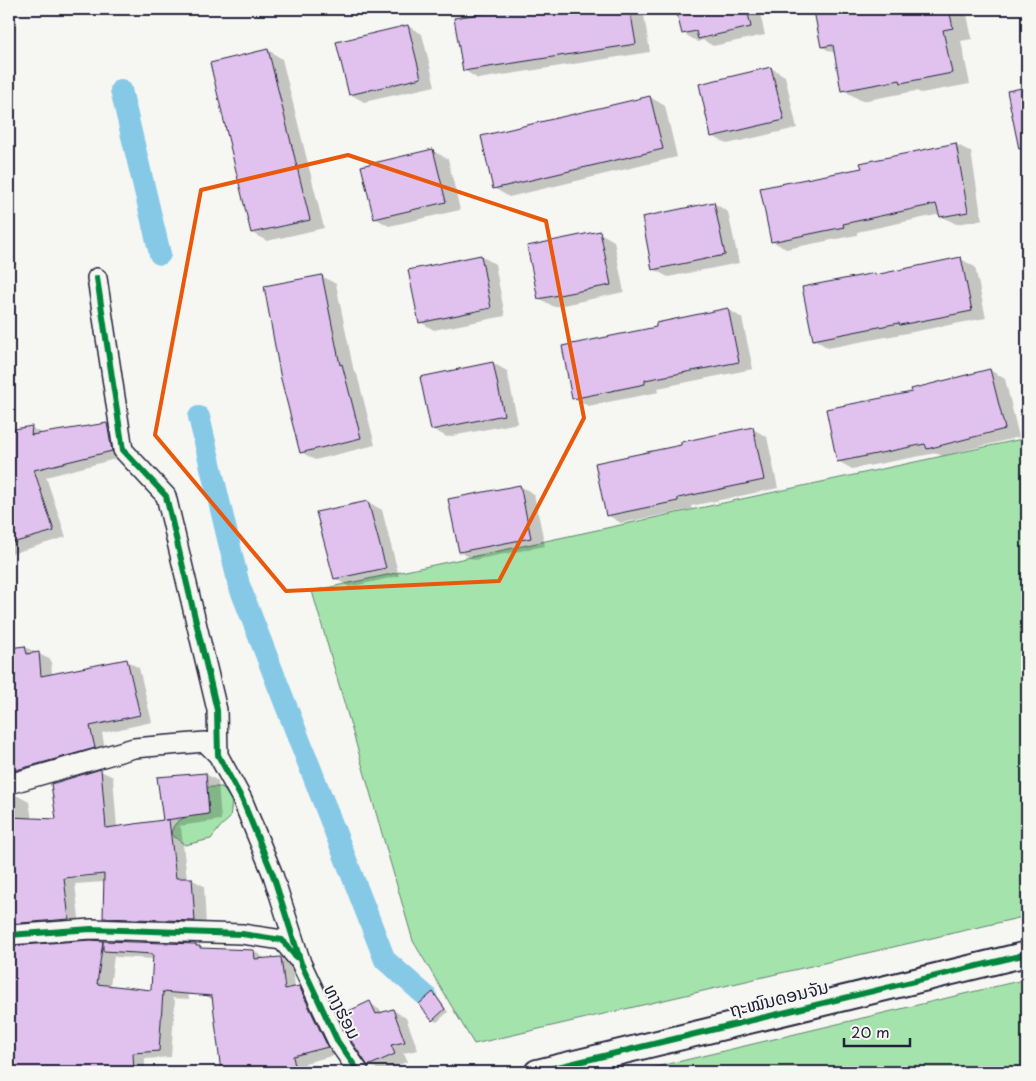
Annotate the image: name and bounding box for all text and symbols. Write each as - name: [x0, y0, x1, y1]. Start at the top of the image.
- street label: ຖະໝົນດອນຈັນ: [726, 972, 831, 1023]
- street label: ທາງຮ່ອມ: [318, 979, 369, 1044]
- scale bar: [844, 1016, 910, 1048]
- text: 20 m: [851, 1020, 890, 1043]

